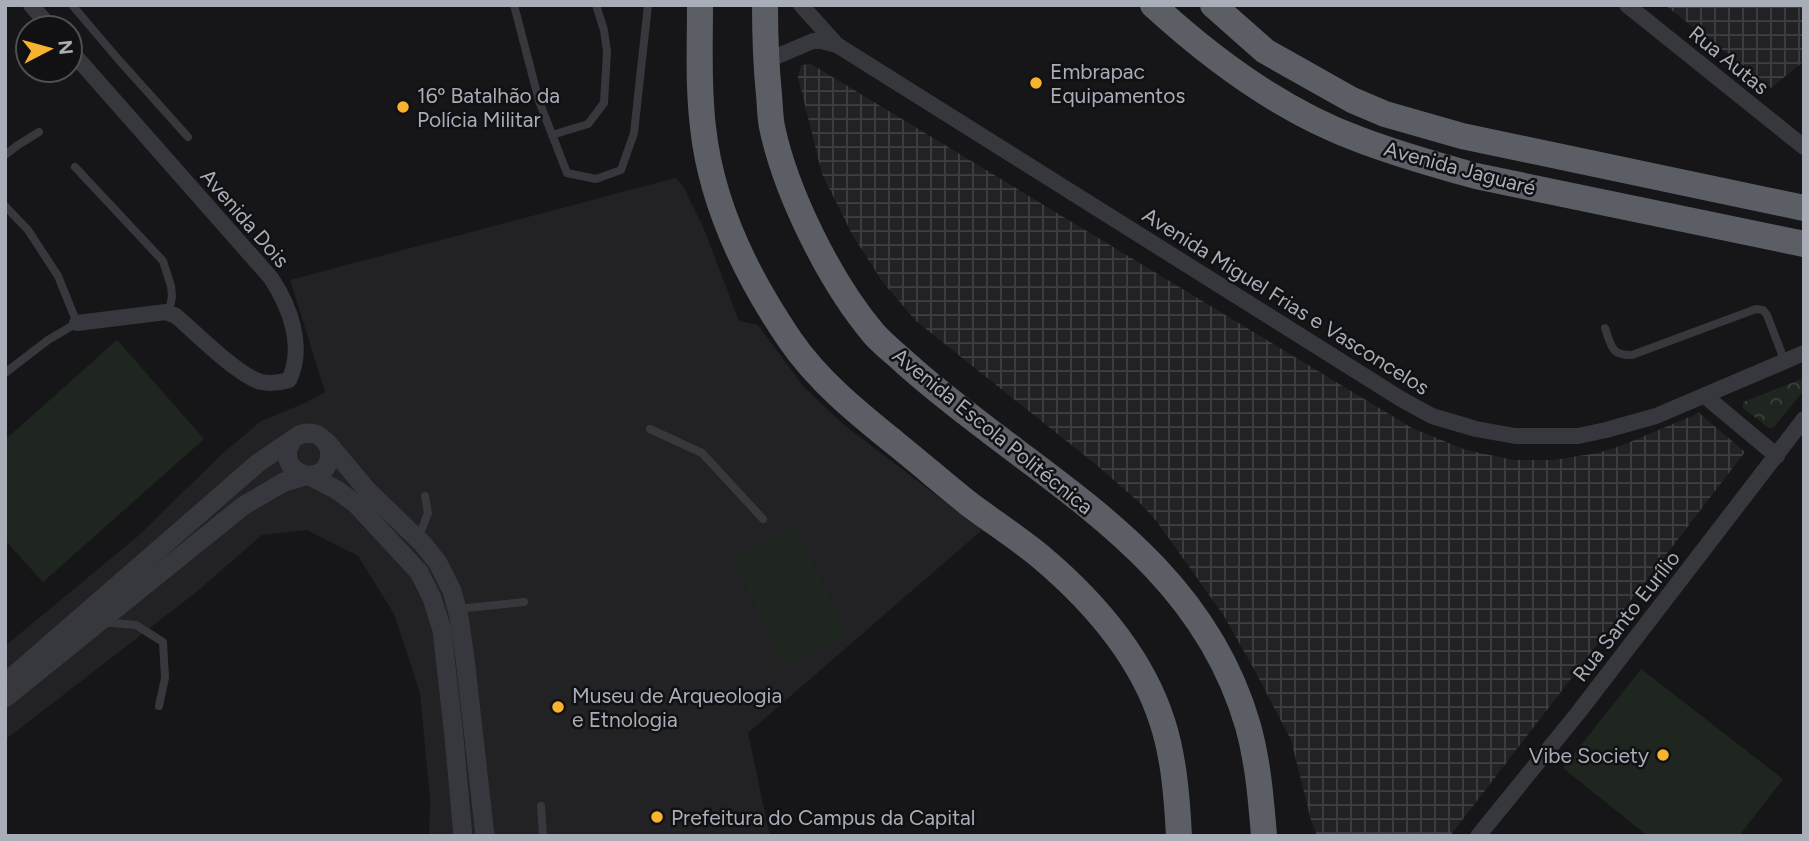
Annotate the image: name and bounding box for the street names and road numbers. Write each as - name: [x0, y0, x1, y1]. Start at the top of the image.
- street label: Rua Autas: [1684, 20, 1774, 100]
- street label: Avenida Jaguaré: [1382, 136, 1538, 200]
- street label: Avenida Dois: [195, 164, 295, 272]
- street label: Avenida Miguel Frias e Vasconcelos: [1138, 202, 1434, 400]
- street label: Avenida Escola Politécnica: [888, 343, 1098, 519]
- street label: Rua Santo Eurílio: [1567, 546, 1685, 686]

